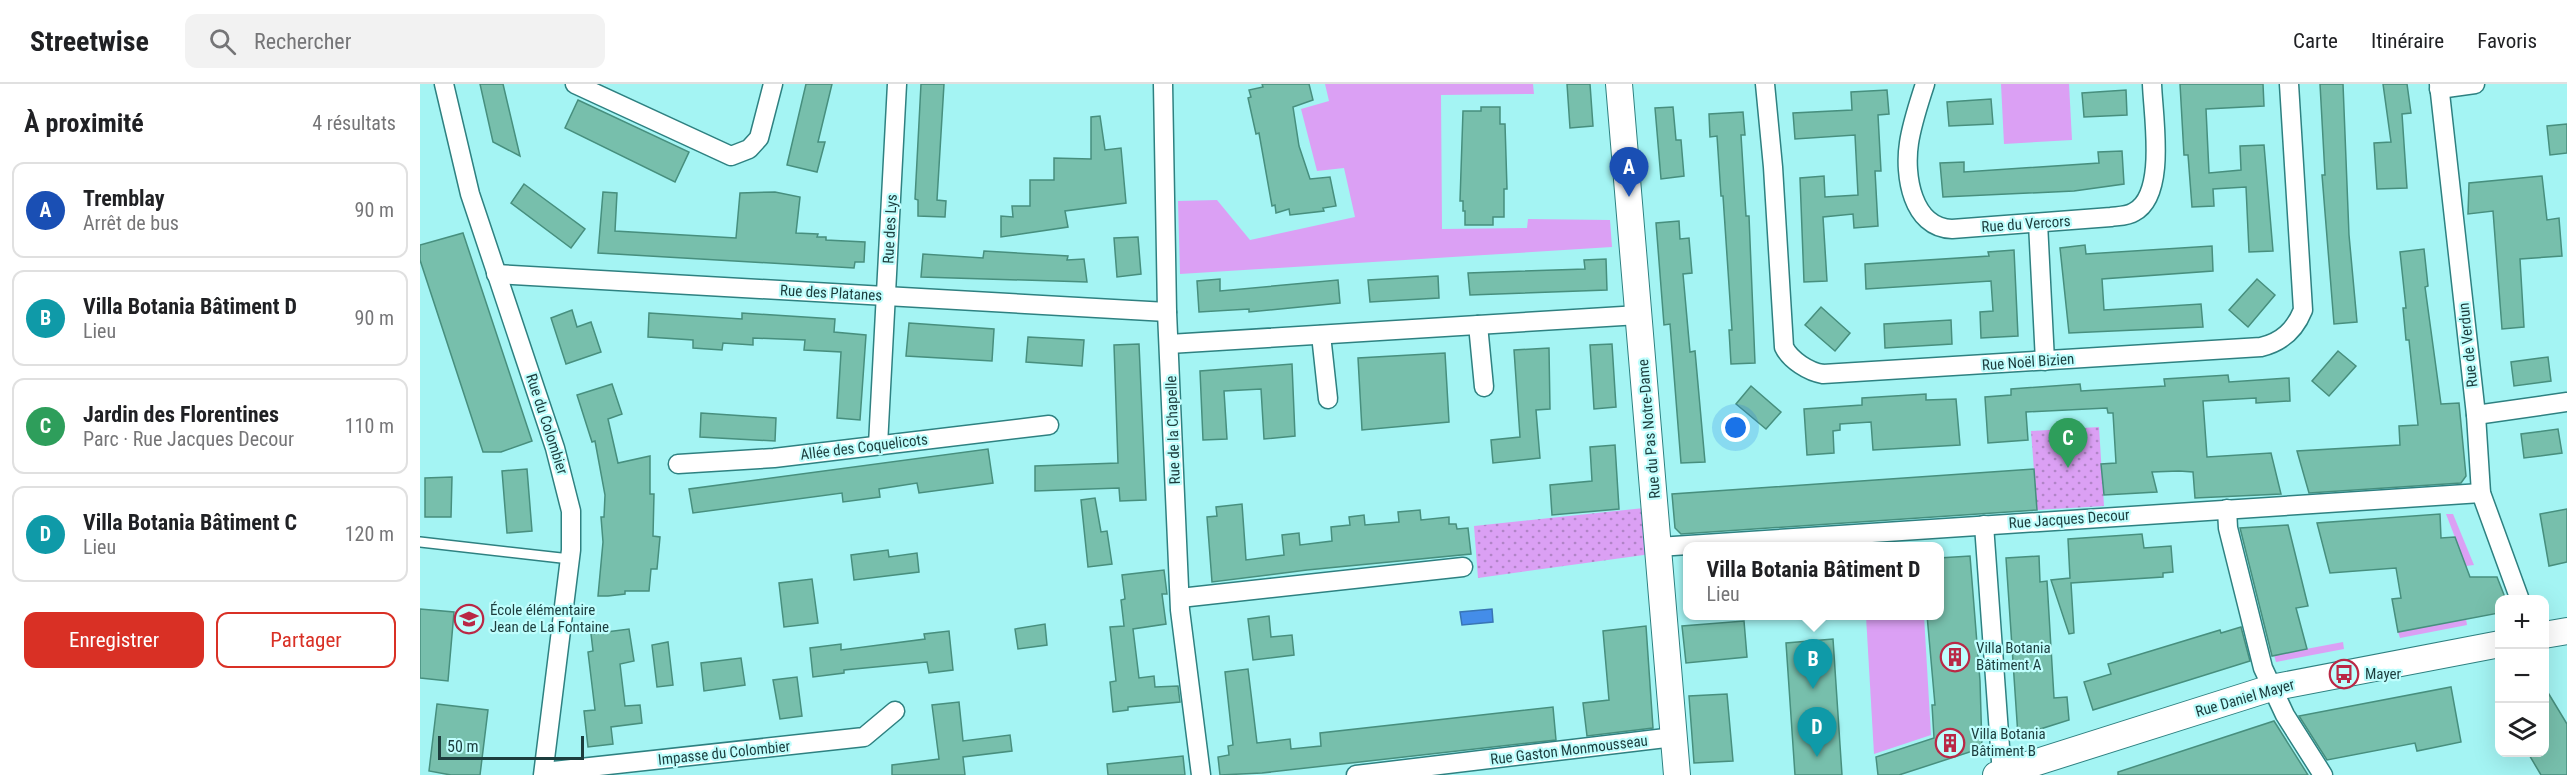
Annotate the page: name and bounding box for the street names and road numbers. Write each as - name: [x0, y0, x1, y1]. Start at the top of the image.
- street label: Rue des Lys: [879, 194, 901, 264]
- street label: Rue du Vercors: [1981, 212, 2071, 236]
- street label: Rue des Platanes: [780, 281, 883, 305]
- street label: Rue de Verdun: [2455, 302, 2481, 388]
- street label: Rue Noël Bizien: [1981, 350, 2075, 374]
- street label: Rue du Pas Notre-Dame: [1634, 358, 1664, 500]
- street label: Rue du Colombier: [522, 371, 572, 477]
- street label: Rue de la Chapelle: [1162, 375, 1184, 485]
- street label: Allée des Coquelicots: [799, 430, 929, 464]
- street label: Rue Jacques Decour: [2008, 506, 2130, 532]
- street label: Rue Daniel Mayer: [2193, 675, 2297, 721]
- street label: Rue Gaston Monmousseau: [1489, 731, 1649, 769]
- street label: Impasse du Colombier: [657, 737, 791, 769]

